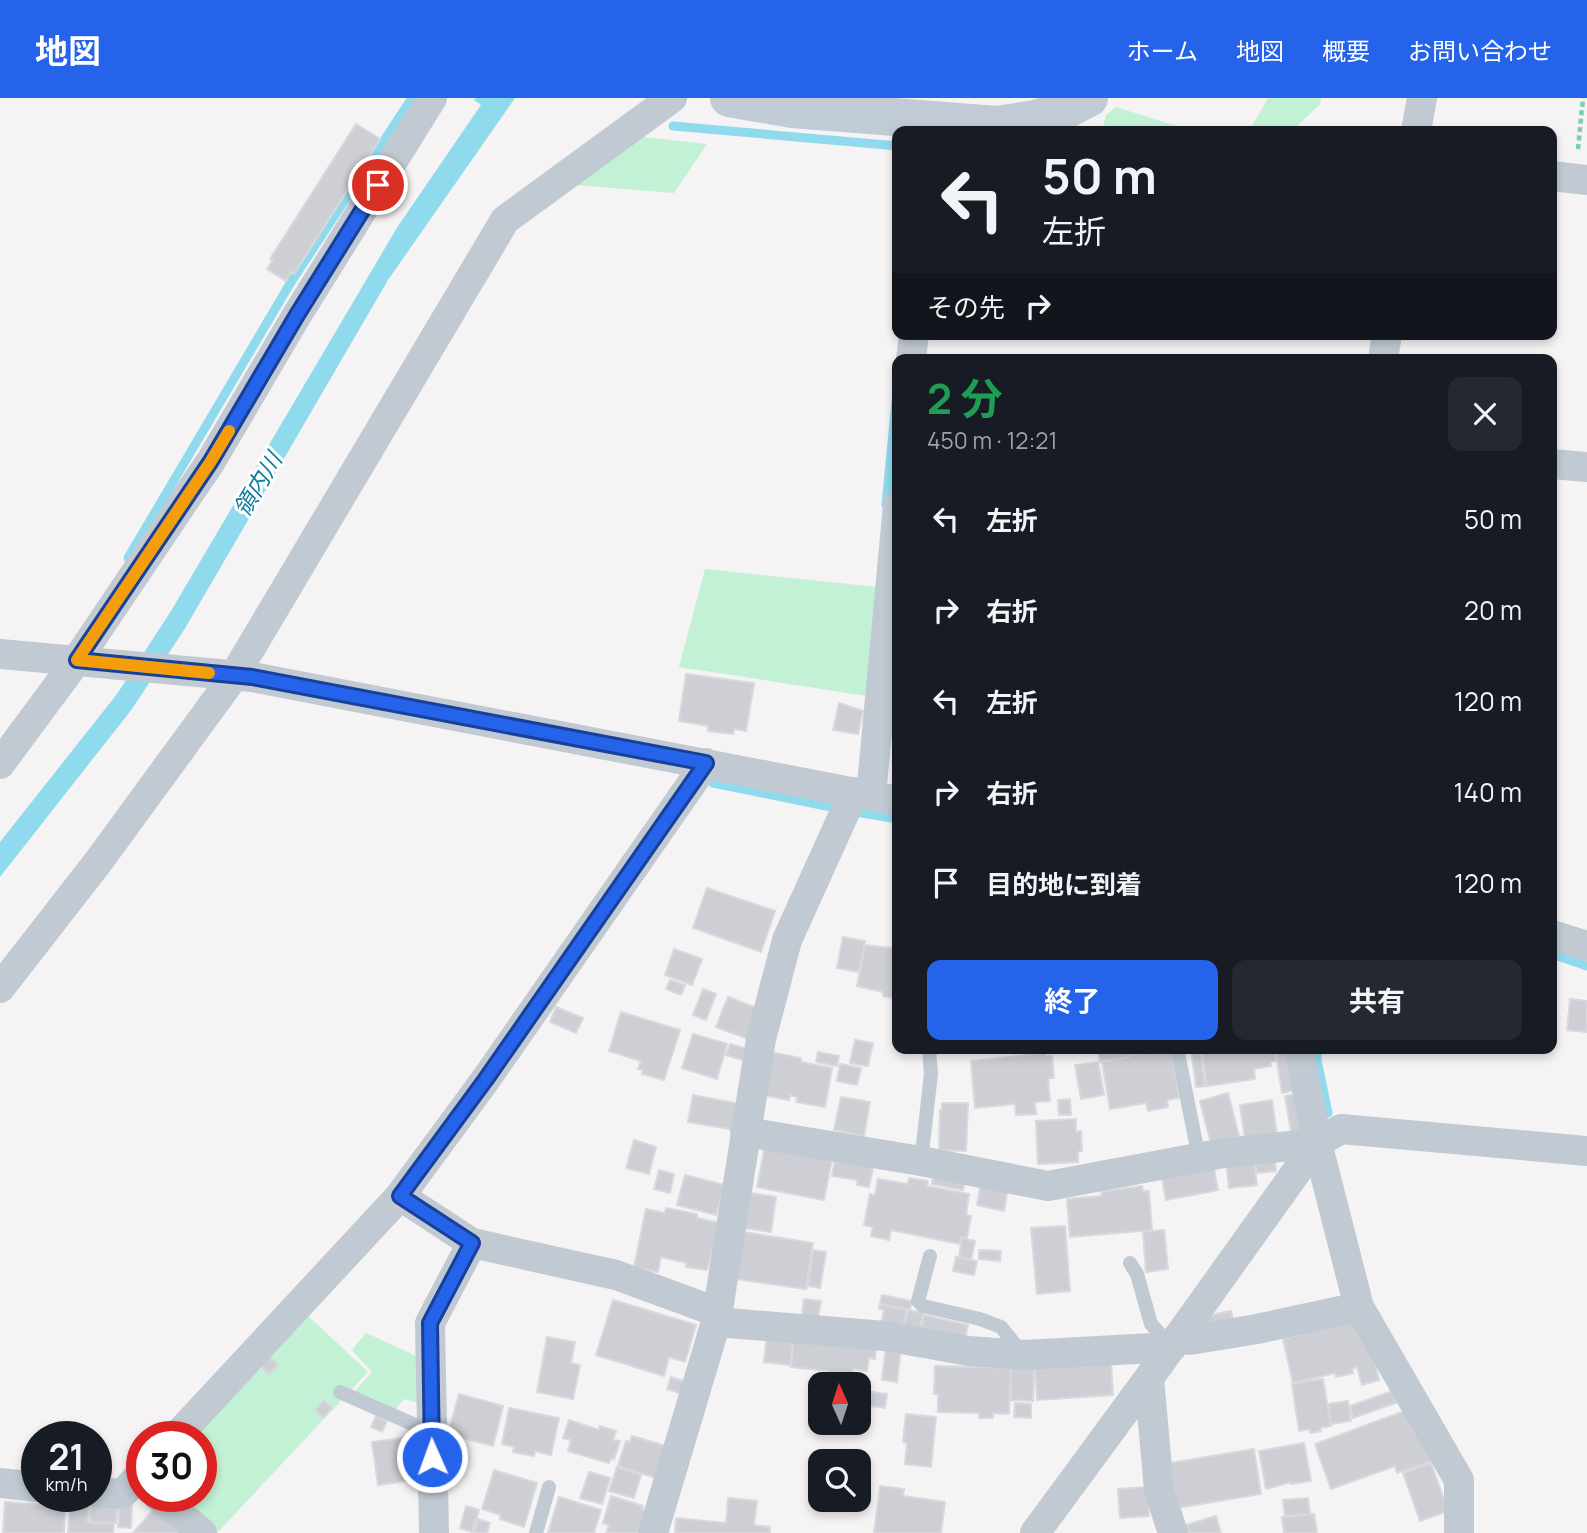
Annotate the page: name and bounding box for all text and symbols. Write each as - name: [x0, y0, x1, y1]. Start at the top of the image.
- text: 地図: [35, 28, 101, 73]
- text: ホーム: [1127, 34, 1198, 67]
- text: 地図: [1236, 34, 1284, 67]
- text: 概要: [1322, 34, 1370, 67]
- text: お問い合わせ: [1408, 34, 1552, 67]
- text: 50 m: [1042, 142, 1157, 209]
- icon: left: [927, 154, 1018, 245]
- pin: [348, 155, 408, 215]
- icon: arrive: [359, 166, 397, 204]
- text: 左折: [1042, 209, 1106, 253]
- icon: right: [1019, 287, 1057, 325]
- text: その先: [927, 289, 1005, 325]
- text: 2 分: [927, 369, 1002, 427]
- button: close: [1448, 377, 1522, 451]
- text: 450 m · 12:21: [927, 424, 1057, 456]
- water label: 領内川: [226, 444, 290, 522]
- icon: left: [927, 500, 965, 538]
- text: 50 m: [1464, 501, 1522, 537]
- text: 左折: [986, 502, 1038, 538]
- icon: right: [927, 591, 965, 629]
- text: 20 m: [1464, 592, 1522, 628]
- text: 右折: [986, 593, 1038, 629]
- icon: left: [927, 682, 965, 720]
- text: 120 m: [1454, 683, 1522, 719]
- text: 左折: [986, 684, 1038, 720]
- icon: right: [927, 773, 965, 811]
- text: 140 m: [1453, 774, 1522, 810]
- text: 右折: [986, 775, 1038, 811]
- icon: arrive: [927, 864, 965, 902]
- text: 120 m: [1454, 865, 1522, 901]
- text: 目的地に到着: [986, 866, 1142, 902]
- button: 終了: [927, 960, 1218, 1040]
- button: 共有: [1232, 960, 1522, 1040]
- north arrow: [808, 1372, 872, 1435]
- map controls: [808, 1372, 871, 1512]
- position arrow: [395, 1420, 469, 1494]
- speed limit sign: 30: [126, 1421, 217, 1512]
- text: 21: [48, 1433, 85, 1481]
- button: search: [808, 1449, 871, 1512]
- text: km/h: [46, 1472, 87, 1496]

